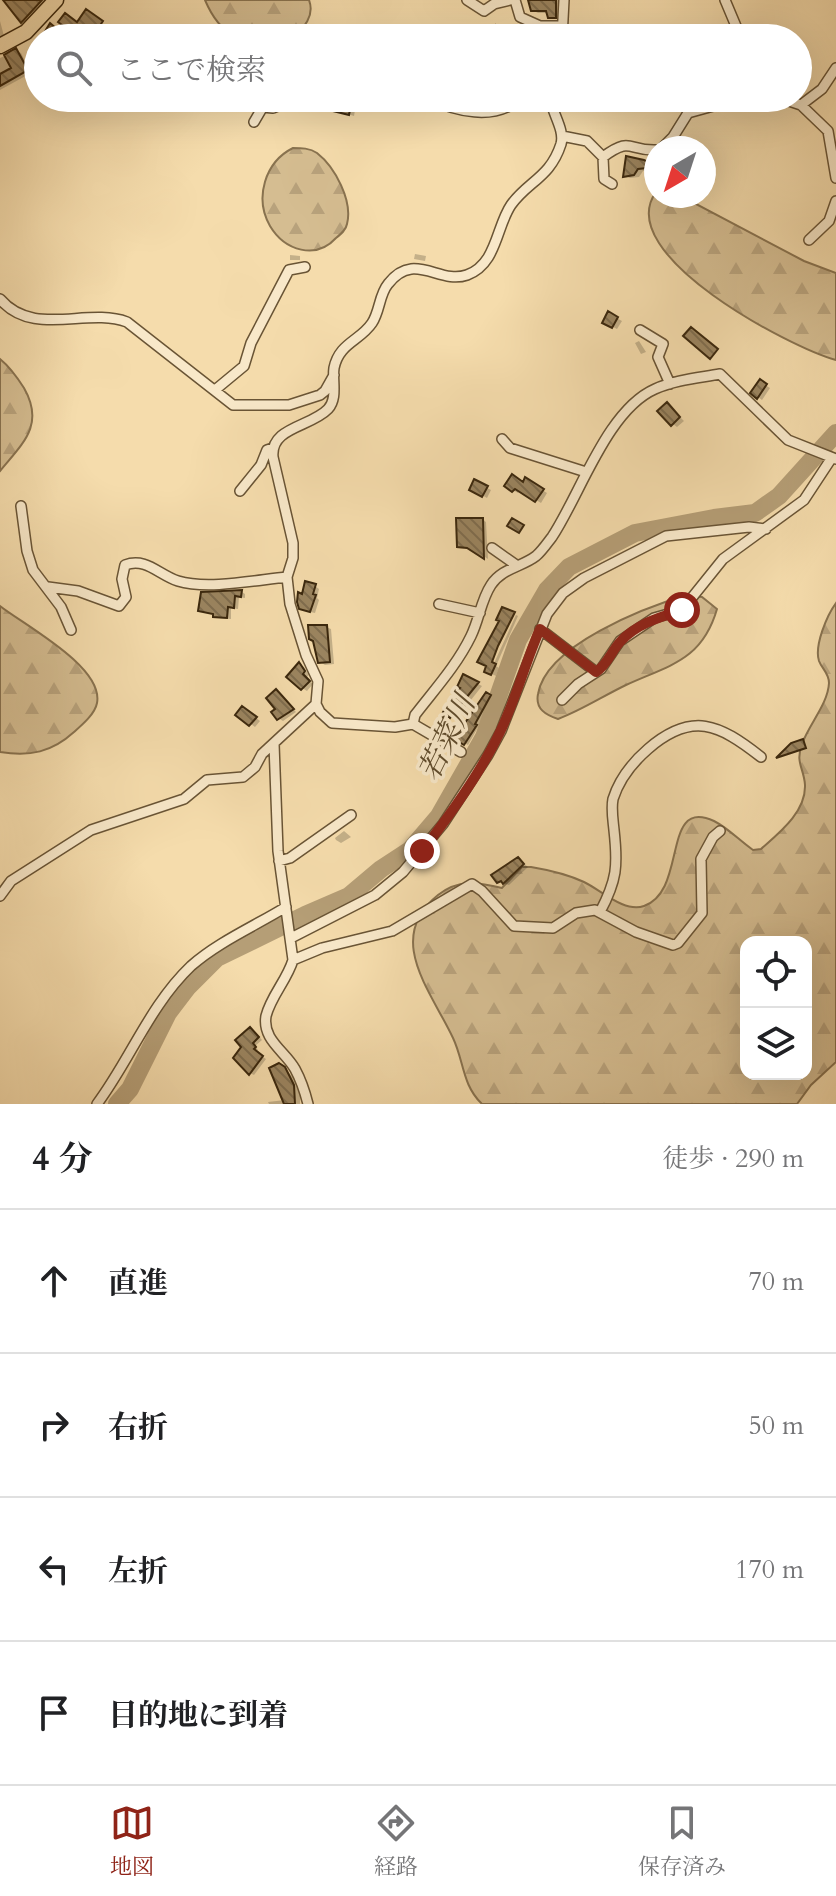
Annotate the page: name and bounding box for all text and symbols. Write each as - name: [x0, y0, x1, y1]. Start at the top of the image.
- search box: [24, 24, 812, 112]
- icon: search: [52, 46, 96, 90]
- text: ここで検索: [116, 50, 266, 91]
- north arrow: [644, 136, 716, 208]
- route start: [664, 592, 700, 628]
- water label: 若菜川: [409, 686, 486, 787]
- route end: [404, 833, 440, 869]
- map controls: [740, 936, 812, 1080]
- button: locate: [740, 936, 812, 1008]
- button: layers: [740, 1008, 812, 1080]
- text: 4 分: [32, 1136, 93, 1182]
- text: 徒歩 · 290 m: [663, 1141, 804, 1176]
- icon: ahead: [32, 1259, 76, 1303]
- text: 直進: [108, 1263, 168, 1304]
- text: 70 m: [748, 1264, 804, 1299]
- icon: right: [32, 1403, 76, 1447]
- text: 右折: [108, 1407, 168, 1448]
- text: 50 m: [748, 1408, 804, 1443]
- icon: left: [32, 1547, 76, 1591]
- text: 左折: [108, 1551, 168, 1592]
- text: 170 m: [735, 1552, 804, 1587]
- icon: arrive: [32, 1691, 76, 1735]
- text: 目的地に到着: [108, 1695, 288, 1736]
- tab: 地図: [110, 1801, 154, 1882]
- tab: 経路: [374, 1801, 418, 1882]
- tab: 保存済み: [638, 1801, 726, 1882]

